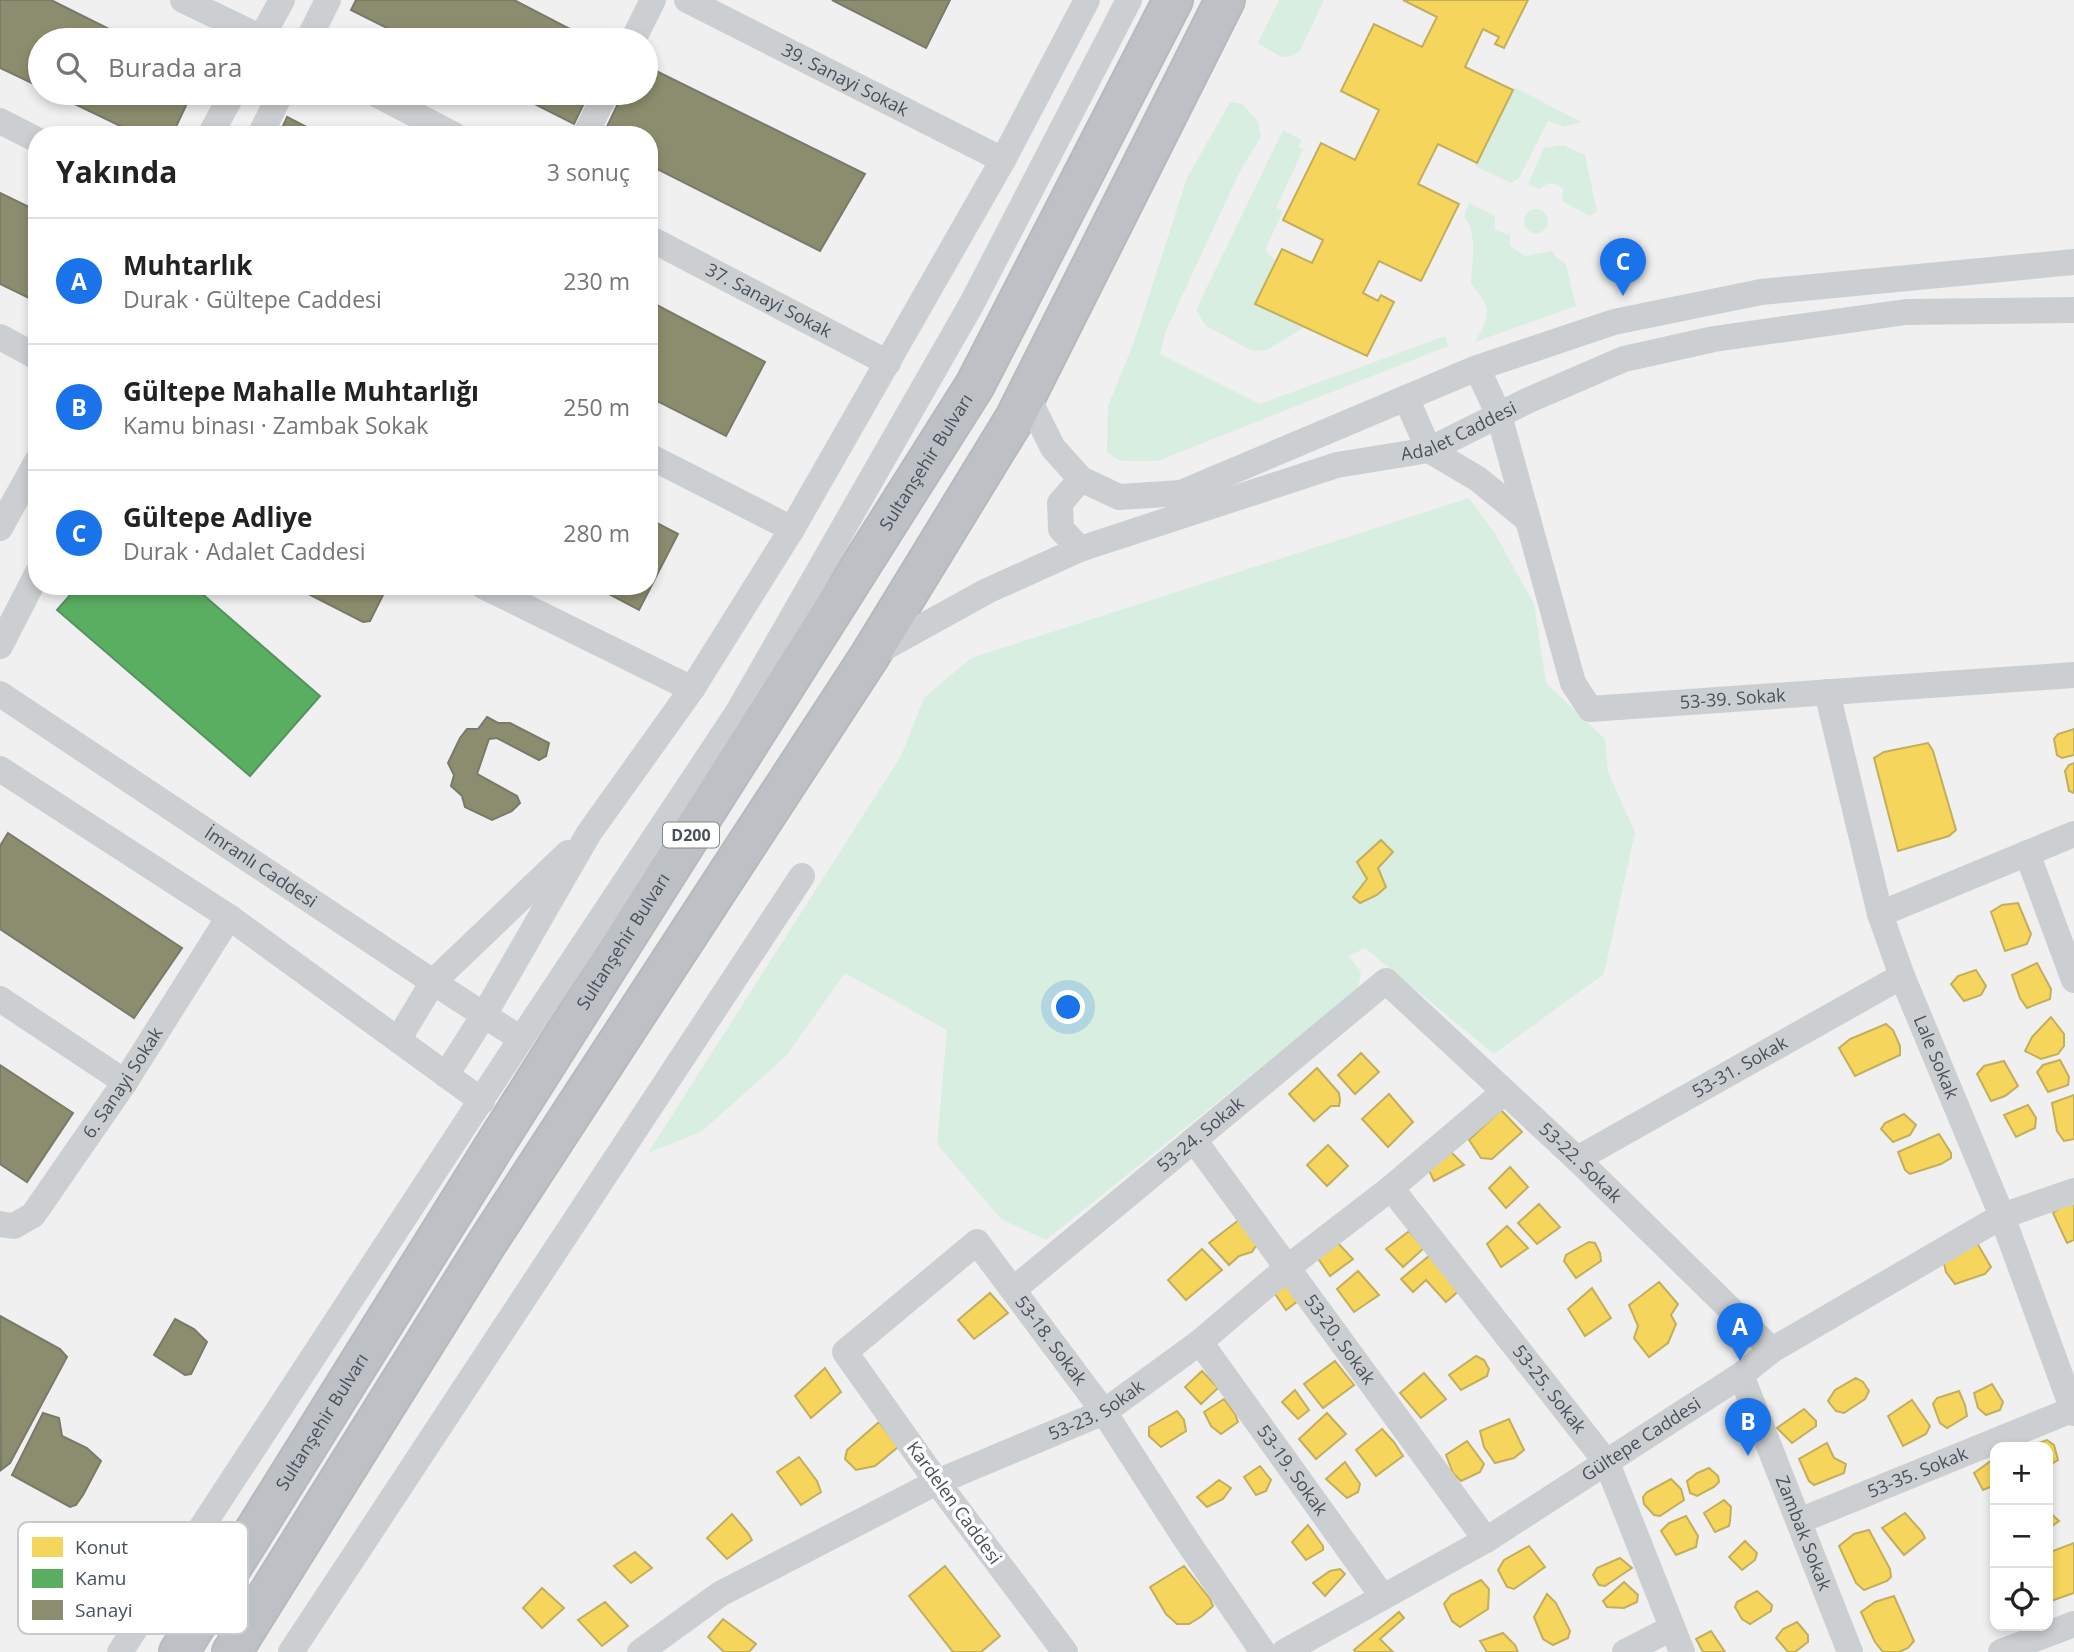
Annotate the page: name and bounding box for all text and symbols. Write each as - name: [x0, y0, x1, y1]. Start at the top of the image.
- search box: [28, 28, 658, 105]
- street label: 39. Sanayi Sokak: [778, 37, 913, 121]
- icon: search: [52, 48, 90, 86]
- text: Burada ara: [108, 49, 242, 85]
- text: Yakında: [56, 151, 177, 192]
- text: 3 sonuç: [547, 156, 630, 188]
- pin: C: [1600, 238, 1646, 296]
- text: Muhtarlık: [123, 247, 252, 283]
- street label: 37. Sanayi Sokak: [702, 257, 837, 343]
- text: A: [71, 265, 87, 297]
- text: 230 m: [563, 265, 630, 297]
- text: Durak · Gültepe Caddesi: [123, 283, 382, 315]
- text: Gültepe Mahalle Muhtarlığı: [123, 373, 479, 409]
- street label: Sultanşehir Bulvarı: [873, 389, 978, 535]
- text: B: [71, 391, 87, 423]
- text: 250 m: [563, 391, 630, 423]
- street label: Adalet Caddesi: [1399, 395, 1520, 465]
- text: Kamu binası · Zambak Sokak: [123, 409, 428, 441]
- text: Gültepe Adliye: [123, 499, 312, 535]
- text: C: [72, 517, 86, 549]
- text: 280 m: [563, 517, 630, 549]
- text: Durak · Adalet Caddesi: [123, 535, 365, 567]
- street label: 53-39. Sokak: [1679, 682, 1787, 714]
- street label: İmranlı Caddesi: [200, 820, 322, 913]
- road number: D200: [663, 822, 719, 848]
- street label: Sultanşehir Bulvarı: [570, 868, 675, 1014]
- your location: [1051, 990, 1085, 1024]
- street label: Lale Sokak: [1909, 1011, 1965, 1103]
- street label: 6. Sanayi Sokak: [77, 1022, 168, 1143]
- street label: 53-31. Sokak: [1687, 1030, 1792, 1103]
- street label: 53-24. Sokak: [1151, 1090, 1249, 1177]
- street label: 53-22. Sokak: [1534, 1117, 1628, 1208]
- street label: 53-20. Sokak: [1299, 1289, 1382, 1389]
- street label: 53-18. Sokak: [1010, 1290, 1093, 1390]
- pin: A: [1717, 1303, 1763, 1361]
- street label: 53-25. Sokak: [1508, 1340, 1592, 1438]
- street label: Sultanşehir Bulvarı: [270, 1348, 373, 1495]
- street label: 53-23. Sokak: [1044, 1374, 1149, 1445]
- street label: Gültepe Caddesi: [1576, 1391, 1705, 1486]
- pin: B: [1725, 1398, 1771, 1456]
- street label: 53-19. Sokak: [1252, 1420, 1334, 1520]
- street label: Kardelen Caddesi: [902, 1436, 1008, 1569]
- street label: 53-35. Sokak: [1864, 1440, 1971, 1503]
- map controls: [1990, 1442, 2053, 1631]
- button: +: [1990, 1442, 2053, 1505]
- street label: Zambak Sokak: [1771, 1472, 1838, 1594]
- button: −: [1990, 1505, 2053, 1568]
- legend: [18, 1522, 248, 1634]
- text: Konut: [75, 1534, 128, 1560]
- text: Kamu: [75, 1565, 126, 1591]
- button: locate: [1990, 1568, 2053, 1631]
- text: Sanayi: [75, 1597, 133, 1623]

